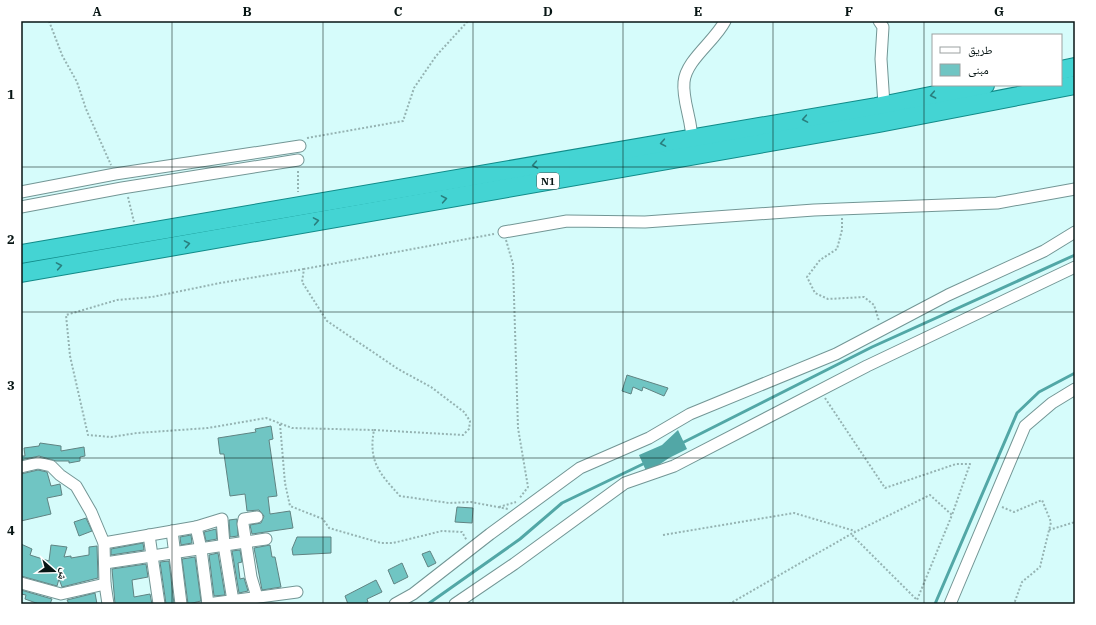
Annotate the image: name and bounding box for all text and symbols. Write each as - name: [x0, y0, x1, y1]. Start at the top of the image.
- text: A: [92, 3, 102, 20]
- text: B: [242, 3, 252, 20]
- text: C: [394, 3, 403, 20]
- text: D: [543, 3, 553, 20]
- text: E: [694, 3, 702, 20]
- text: F: [845, 3, 853, 20]
- text: G: [994, 3, 1004, 20]
- legend: [932, 34, 1062, 86]
- text: طريق: [968, 42, 993, 57]
- text: مبنى: [968, 62, 989, 77]
- text: 1: [7, 86, 15, 103]
- one-way arrow: [930, 91, 936, 99]
- one-way arrow: [802, 114, 808, 123]
- one-way arrow: [660, 139, 667, 147]
- one-way arrow: [532, 161, 538, 169]
- road number: N1: [537, 173, 559, 189]
- one-way arrow: [441, 195, 447, 204]
- one-way arrow: [312, 218, 319, 226]
- text: 2: [7, 231, 15, 248]
- one-way arrow: [184, 240, 191, 249]
- one-way arrow: [56, 262, 63, 271]
- text: 3: [7, 377, 15, 394]
- text: 4: [7, 522, 15, 539]
- north arrow: [34, 551, 74, 591]
- text: ش: [54, 566, 72, 583]

